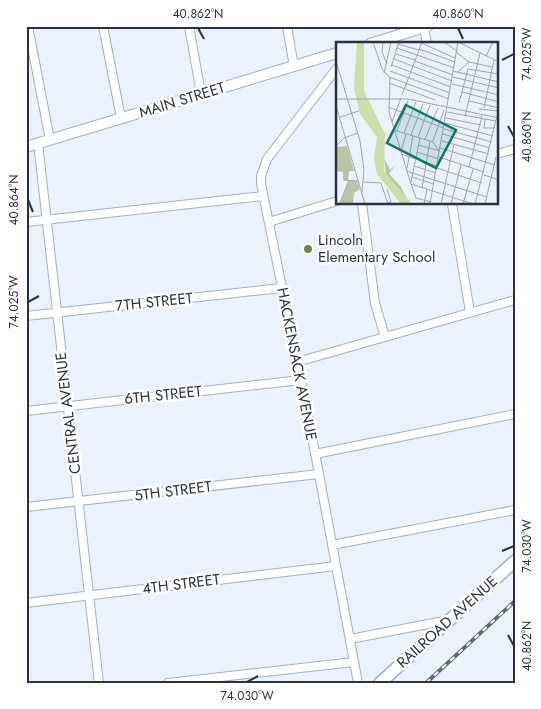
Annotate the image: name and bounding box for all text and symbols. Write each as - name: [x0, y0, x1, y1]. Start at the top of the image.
- text: 40.862°N: [173, 5, 223, 23]
- text: 40.860°N: [432, 5, 484, 23]
- text: 74.025°W: [518, 27, 536, 80]
- inset map: [336, 42, 498, 205]
- street label: MAIN STREET: [136, 76, 228, 124]
- text: 40.860°N: [518, 111, 536, 163]
- text: 40.864°N: [5, 175, 23, 225]
- place label: Lincoln Elementary School: [318, 229, 435, 268]
- marker: Lincoln Elementary School: [302, 243, 314, 255]
- text: 74.025°W: [5, 275, 23, 328]
- street label: HACKENSACK AVENUE: [271, 286, 323, 442]
- street label: 7TH STREET: [114, 287, 194, 317]
- street label: CENTRAL AVENUE: [50, 351, 86, 475]
- street label: 6TH STREET: [123, 380, 203, 410]
- street label: 5TH STREET: [133, 475, 213, 507]
- text: 74.030°W: [518, 519, 536, 573]
- street label: 4TH STREET: [141, 568, 221, 600]
- street label: RAILROAD AVENUE: [392, 571, 502, 673]
- text: 40.862°N: [518, 621, 536, 671]
- text: 74.030°W: [220, 687, 274, 705]

